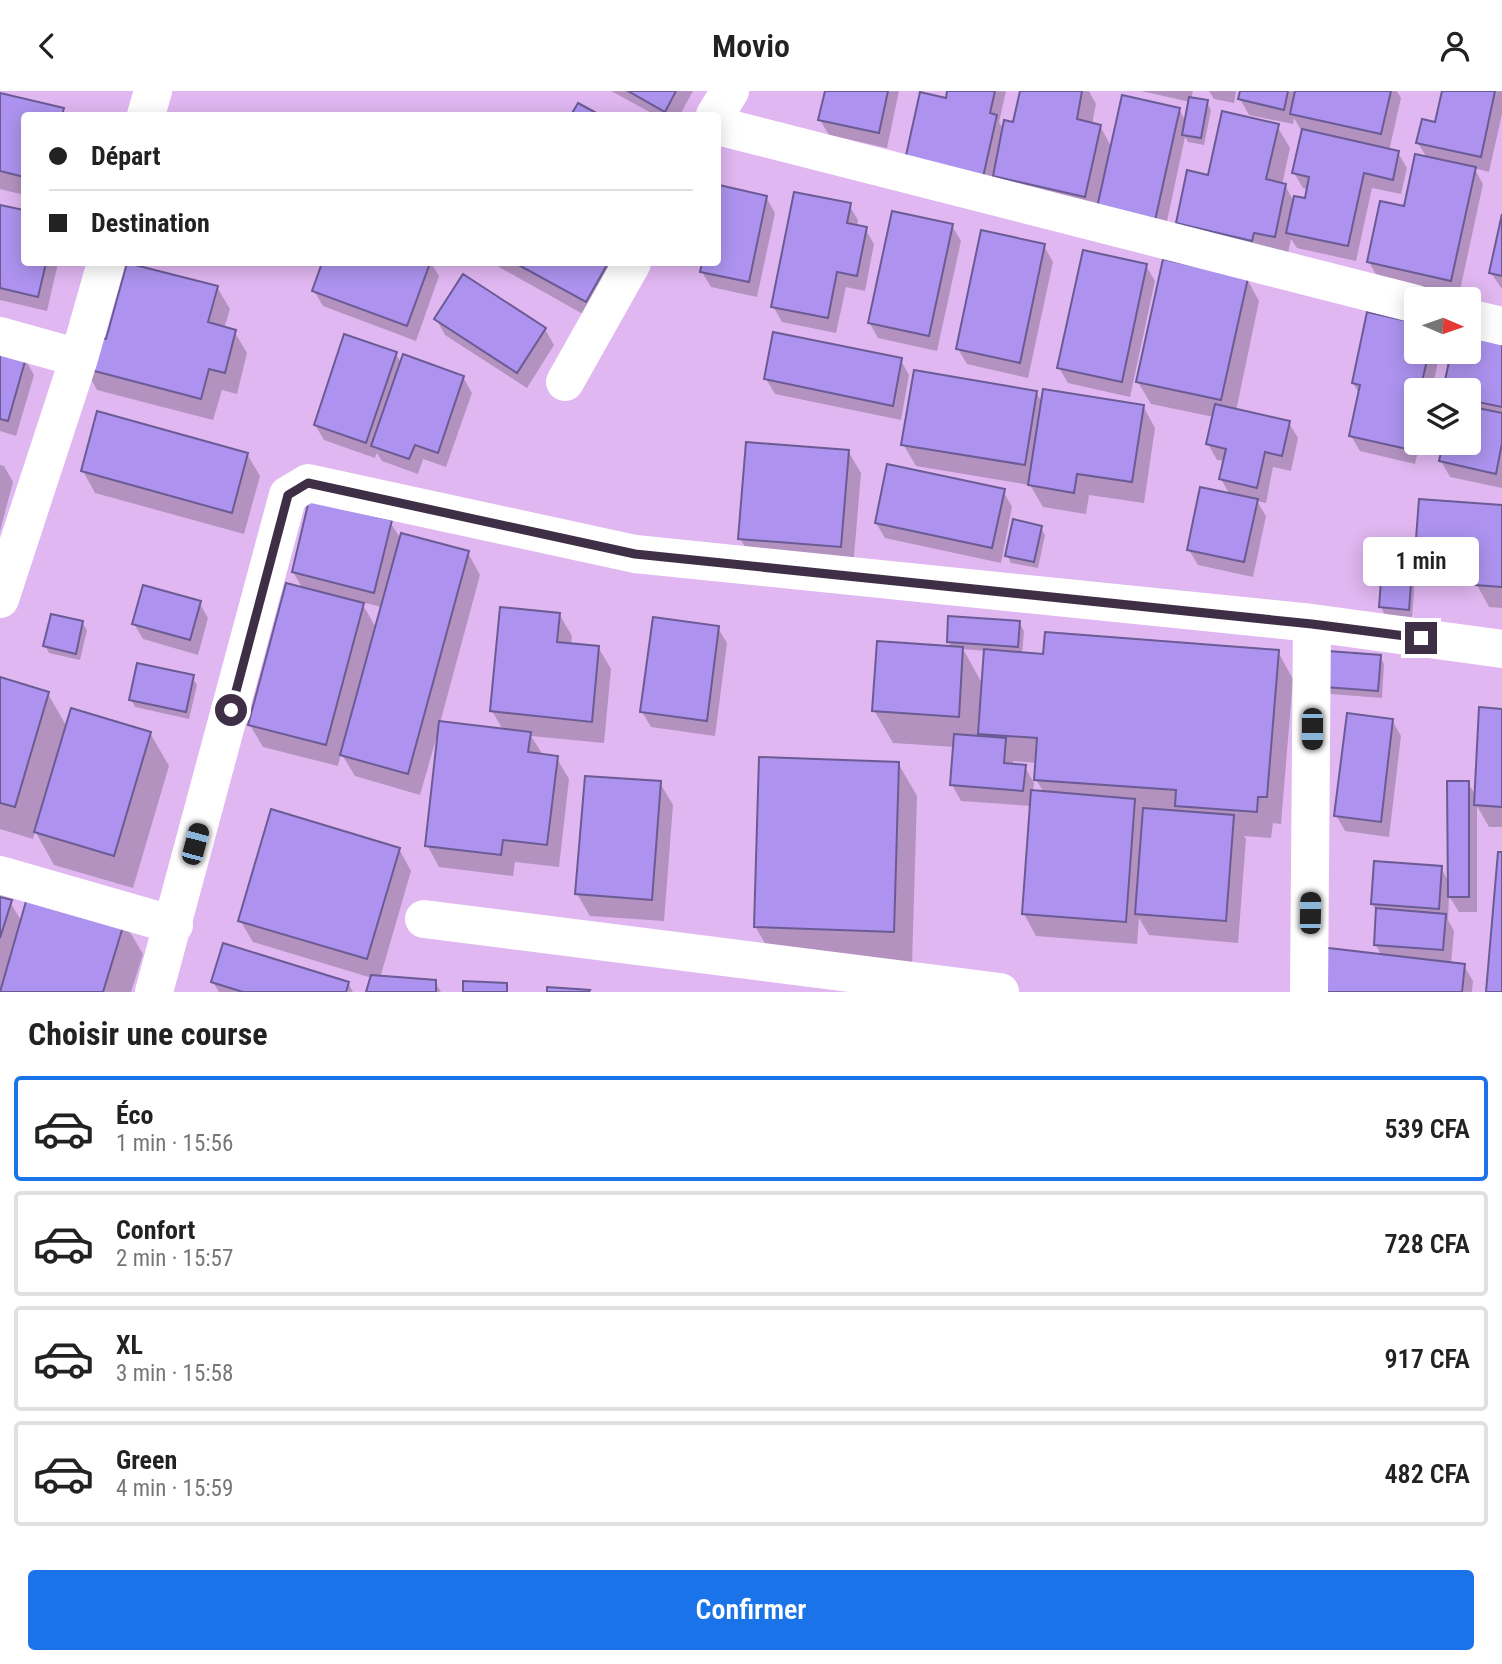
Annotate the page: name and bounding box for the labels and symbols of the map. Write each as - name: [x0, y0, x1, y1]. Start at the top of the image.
- north arrow: [1404, 287, 1480, 364]
- callout: 1 min: [1363, 537, 1479, 585]
- route end: [1405, 622, 1437, 654]
- route start: [215, 694, 247, 726]
- car: [1302, 708, 1323, 750]
- car: [180, 821, 211, 867]
- car: [1300, 892, 1321, 934]

